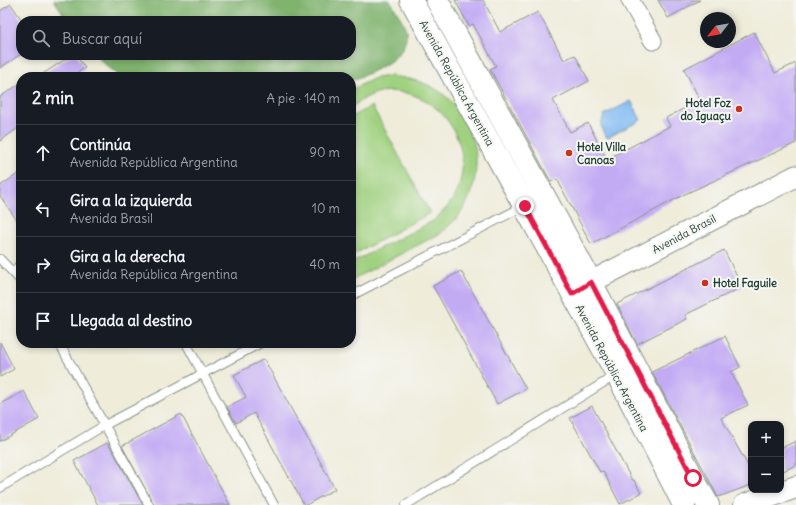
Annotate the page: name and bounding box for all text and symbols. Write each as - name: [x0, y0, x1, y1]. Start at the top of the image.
- north arrow: [700, 12, 736, 48]
- search box: [16, 16, 356, 60]
- street label: Avenida República Argentina: [416, 18, 498, 148]
- icon: search: [30, 27, 52, 49]
- text: Buscar aquí: [62, 29, 142, 48]
- text: 2 min: [32, 87, 74, 109]
- text: A pie · 140 m: [266, 90, 340, 107]
- place label: Hotel Foz do Iguaçu: [680, 96, 732, 124]
- marker: Hotel Foz do Iguaçu: [734, 104, 744, 114]
- text: Continúa: [70, 135, 131, 154]
- place label: Hotel Villa Canoas: [577, 140, 627, 167]
- icon: ahead: [32, 142, 54, 164]
- text: 90 m: [309, 144, 340, 161]
- marker: Hotel Villa Canoas: [564, 148, 574, 158]
- text: Avenida República Argentina: [70, 154, 238, 171]
- text: Gira a la izquierda: [70, 191, 192, 210]
- route end: [516, 197, 534, 215]
- icon: left: [32, 198, 54, 220]
- text: 10 m: [312, 200, 340, 217]
- text: Avenida Brasil: [70, 210, 153, 227]
- street label: Avenida Brasil: [650, 211, 718, 257]
- text: Gira a la derecha: [70, 247, 185, 266]
- icon: right: [32, 254, 54, 276]
- text: 40 m: [309, 256, 340, 273]
- text: Avenida República Argentina: [70, 266, 238, 283]
- place label: Hotel Faguile: [713, 276, 777, 291]
- marker: Hotel Faguile: [700, 278, 710, 288]
- street label: Avenida República Argentina: [573, 302, 651, 434]
- icon: arrive: [32, 310, 54, 332]
- text: Llegada al destino: [70, 311, 192, 330]
- map controls: [748, 421, 784, 493]
- button: +: [748, 421, 784, 457]
- button: −: [748, 457, 784, 493]
- route start: [684, 469, 702, 487]

